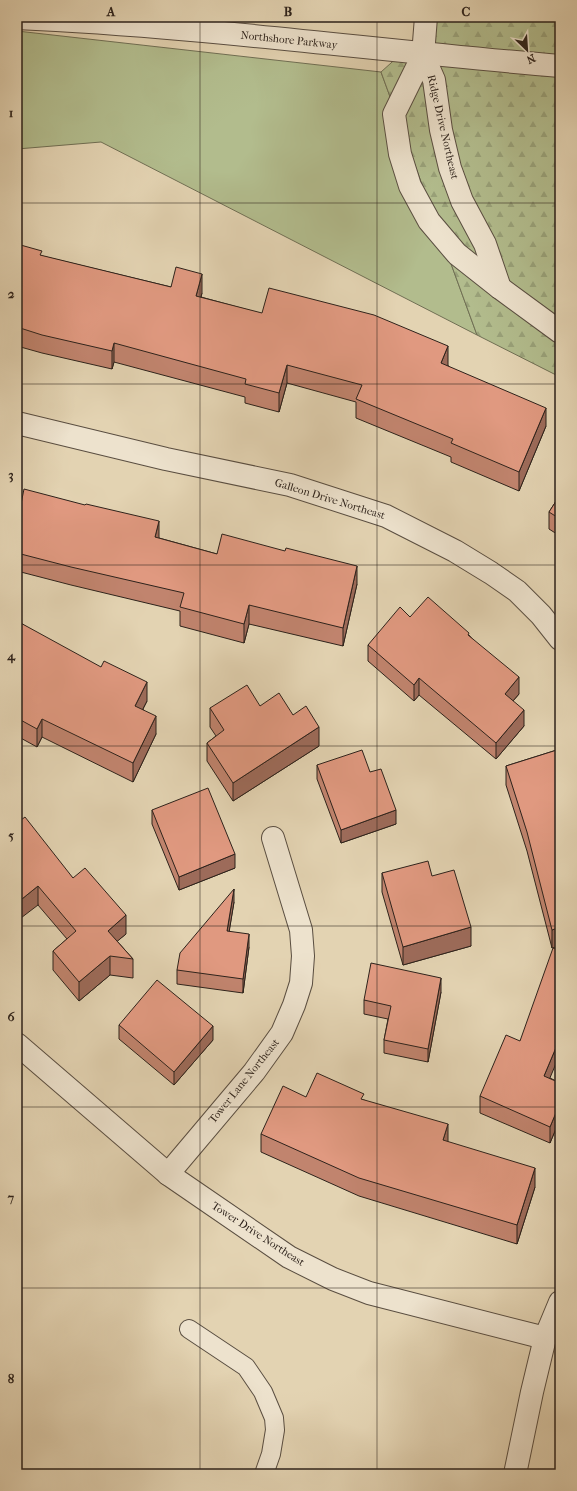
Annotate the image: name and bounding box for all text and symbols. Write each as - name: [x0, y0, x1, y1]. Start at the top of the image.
- text: A: [106, 4, 116, 19]
- text: B: [284, 4, 293, 19]
- text: C: [462, 4, 471, 19]
- street label: Northshore Parkway: [240, 28, 339, 52]
- north arrow: [507, 30, 547, 70]
- text: N: [524, 51, 538, 67]
- street label: Ridge Drive Northeast: [425, 73, 461, 181]
- text: 1: [9, 105, 14, 120]
- text: 2: [8, 286, 15, 301]
- text: 3: [8, 467, 14, 483]
- street label: Galleon Drive Northeast: [273, 476, 387, 522]
- text: 4: [6, 648, 16, 664]
- text: 5: [8, 828, 14, 843]
- text: 6: [7, 1009, 15, 1024]
- street label: Tower Lane Northeast: [206, 1036, 282, 1126]
- text: 7: [7, 1190, 15, 1205]
- street label: Tower Drive Northeast: [209, 1199, 307, 1269]
- text: 8: [8, 1371, 15, 1386]

